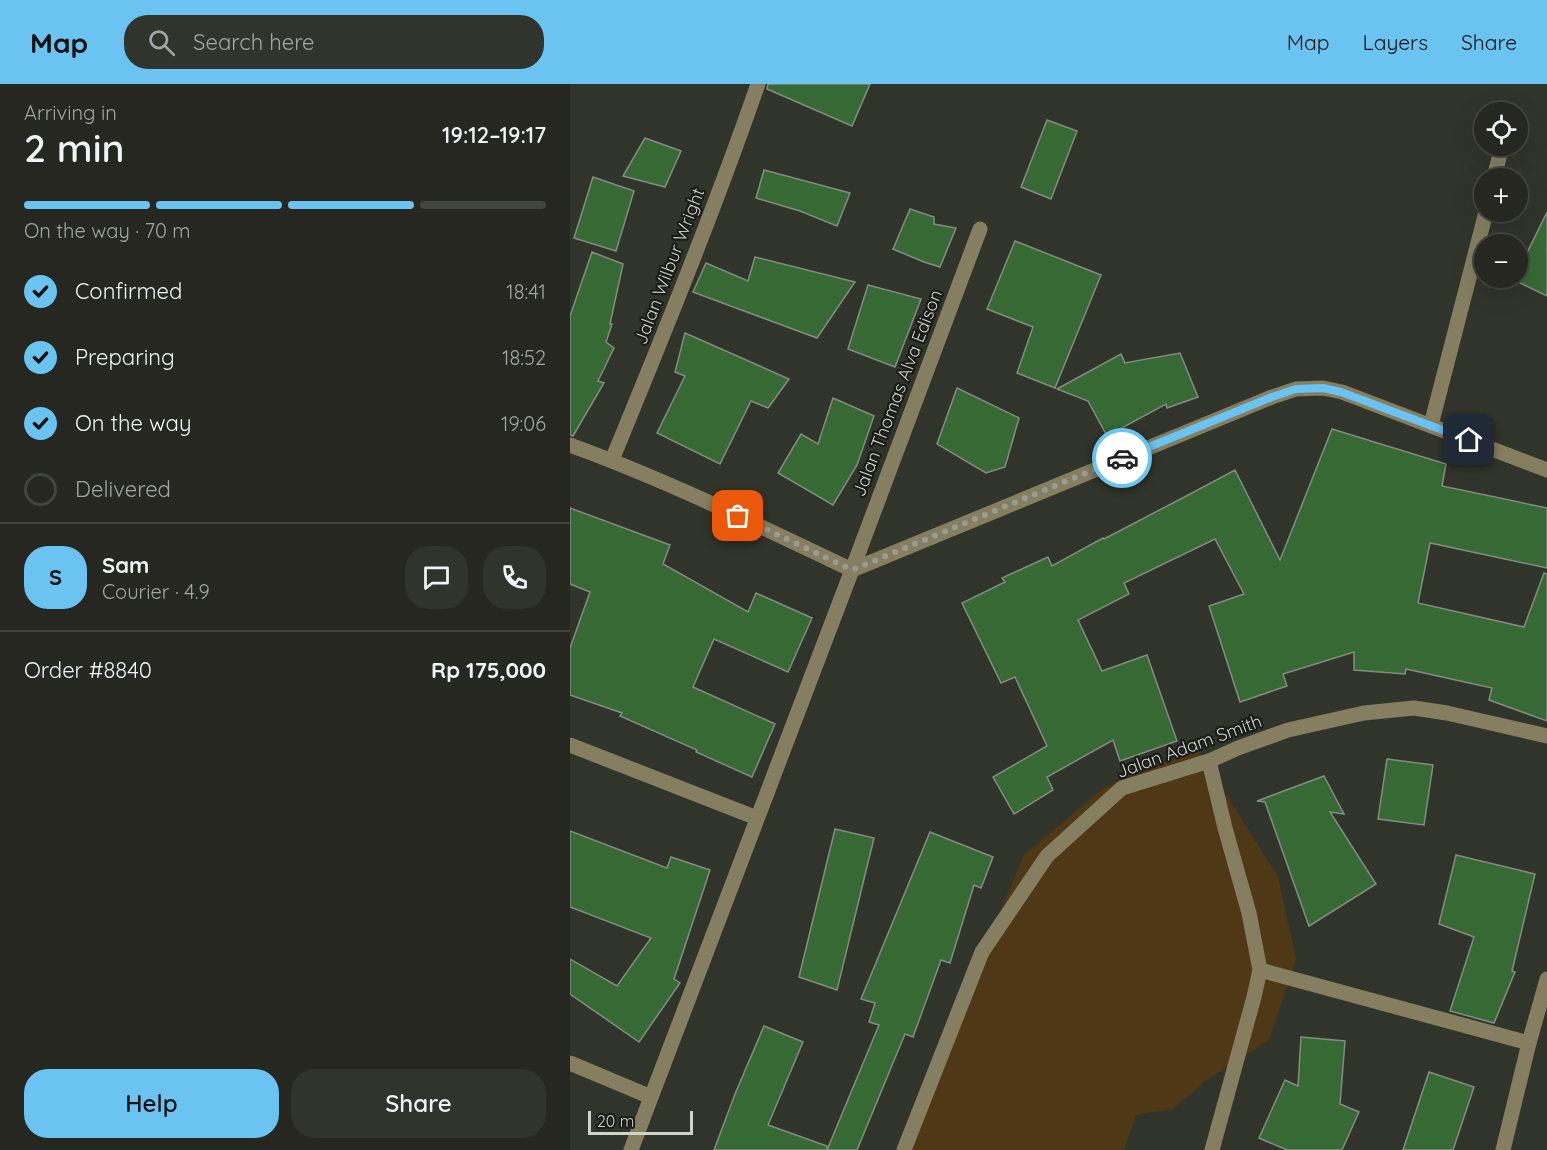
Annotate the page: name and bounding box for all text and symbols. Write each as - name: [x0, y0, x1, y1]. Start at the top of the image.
- search box: [124, 15, 544, 69]
- text: Map: [30, 25, 88, 60]
- icon: search: [145, 26, 178, 59]
- text: Search here: [193, 28, 315, 56]
- text: Map: [1287, 29, 1330, 55]
- text: Layers: [1363, 29, 1428, 55]
- text: Share: [1461, 29, 1517, 55]
- text: Arriving in: [24, 100, 117, 125]
- map controls: [1474, 102, 1528, 288]
- button: locate: [1474, 102, 1528, 156]
- text: 19:12–19:17: [442, 121, 546, 149]
- text: 2 min: [24, 123, 125, 172]
- button: +: [1474, 168, 1528, 222]
- street label: Jalan Wilbur Wright: [629, 185, 709, 347]
- text: On the way · 70 m: [24, 218, 191, 243]
- button: −: [1474, 234, 1528, 288]
- icon: check: [24, 275, 57, 308]
- text: Confirmed: [75, 277, 182, 305]
- text: 18:41: [506, 279, 546, 304]
- street label: Jalan Thomas Alva Edison: [847, 286, 947, 500]
- icon: check: [24, 341, 57, 374]
- text: Preparing: [75, 343, 175, 371]
- text: 18:52: [502, 345, 546, 370]
- icon: check: [24, 407, 57, 440]
- text: On the way: [75, 409, 191, 437]
- text: 19:06: [501, 411, 546, 436]
- pin: [1443, 414, 1494, 465]
- icon: home: [1452, 423, 1485, 456]
- courier: [1092, 428, 1152, 488]
- icon: car: [1106, 442, 1139, 475]
- text: Delivered: [75, 475, 171, 503]
- pin: [712, 490, 763, 541]
- icon: bag: [721, 499, 754, 532]
- button: chat: [405, 546, 468, 609]
- button: phone: [483, 546, 546, 609]
- text: Sam: [102, 551, 149, 579]
- text: S: [49, 563, 62, 591]
- text: Courier · 4.9: [102, 579, 210, 604]
- text: Order #8840: [24, 656, 152, 684]
- text: Rp 175,000: [431, 656, 546, 684]
- street label: Jalan Adam Smith: [1113, 709, 1265, 783]
- button: Help: [24, 1069, 279, 1138]
- button: Share: [291, 1069, 546, 1138]
- scale bar: [588, 1108, 693, 1136]
- text: 20 m: [597, 1111, 634, 1131]

